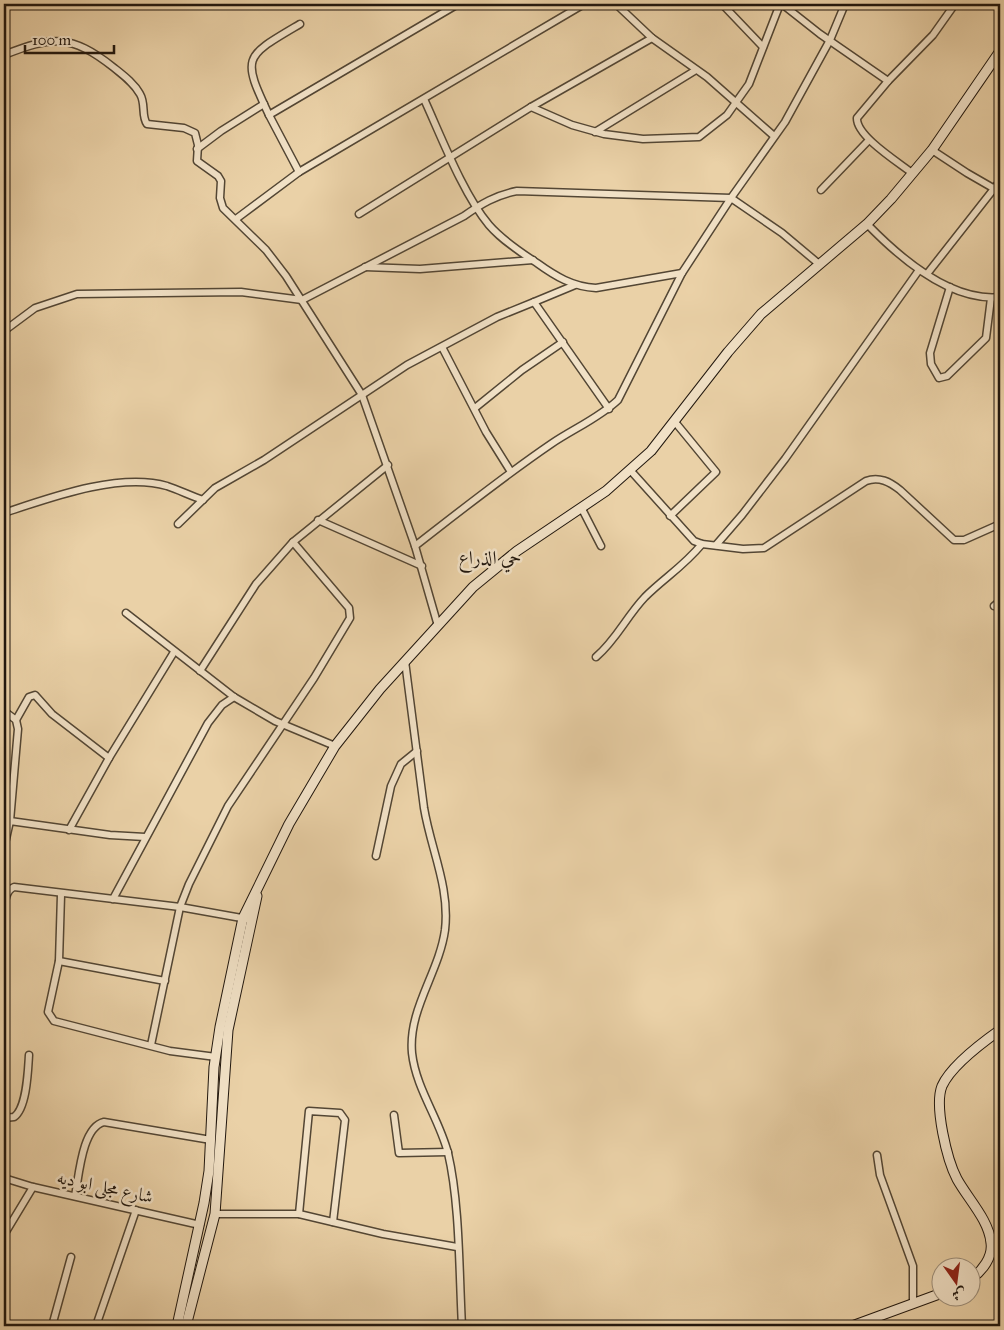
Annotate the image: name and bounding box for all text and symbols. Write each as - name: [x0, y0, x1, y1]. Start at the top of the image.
- scale bar: [25, 22, 114, 54]
- text: 100 m: [32, 31, 72, 49]
- district label: حي الذراع: [459, 546, 521, 573]
- street label: شارع مجلى ابو ديه: [54, 1166, 155, 1212]
- north arrow: [932, 1258, 982, 1308]
- text: ش: [950, 1284, 968, 1304]

